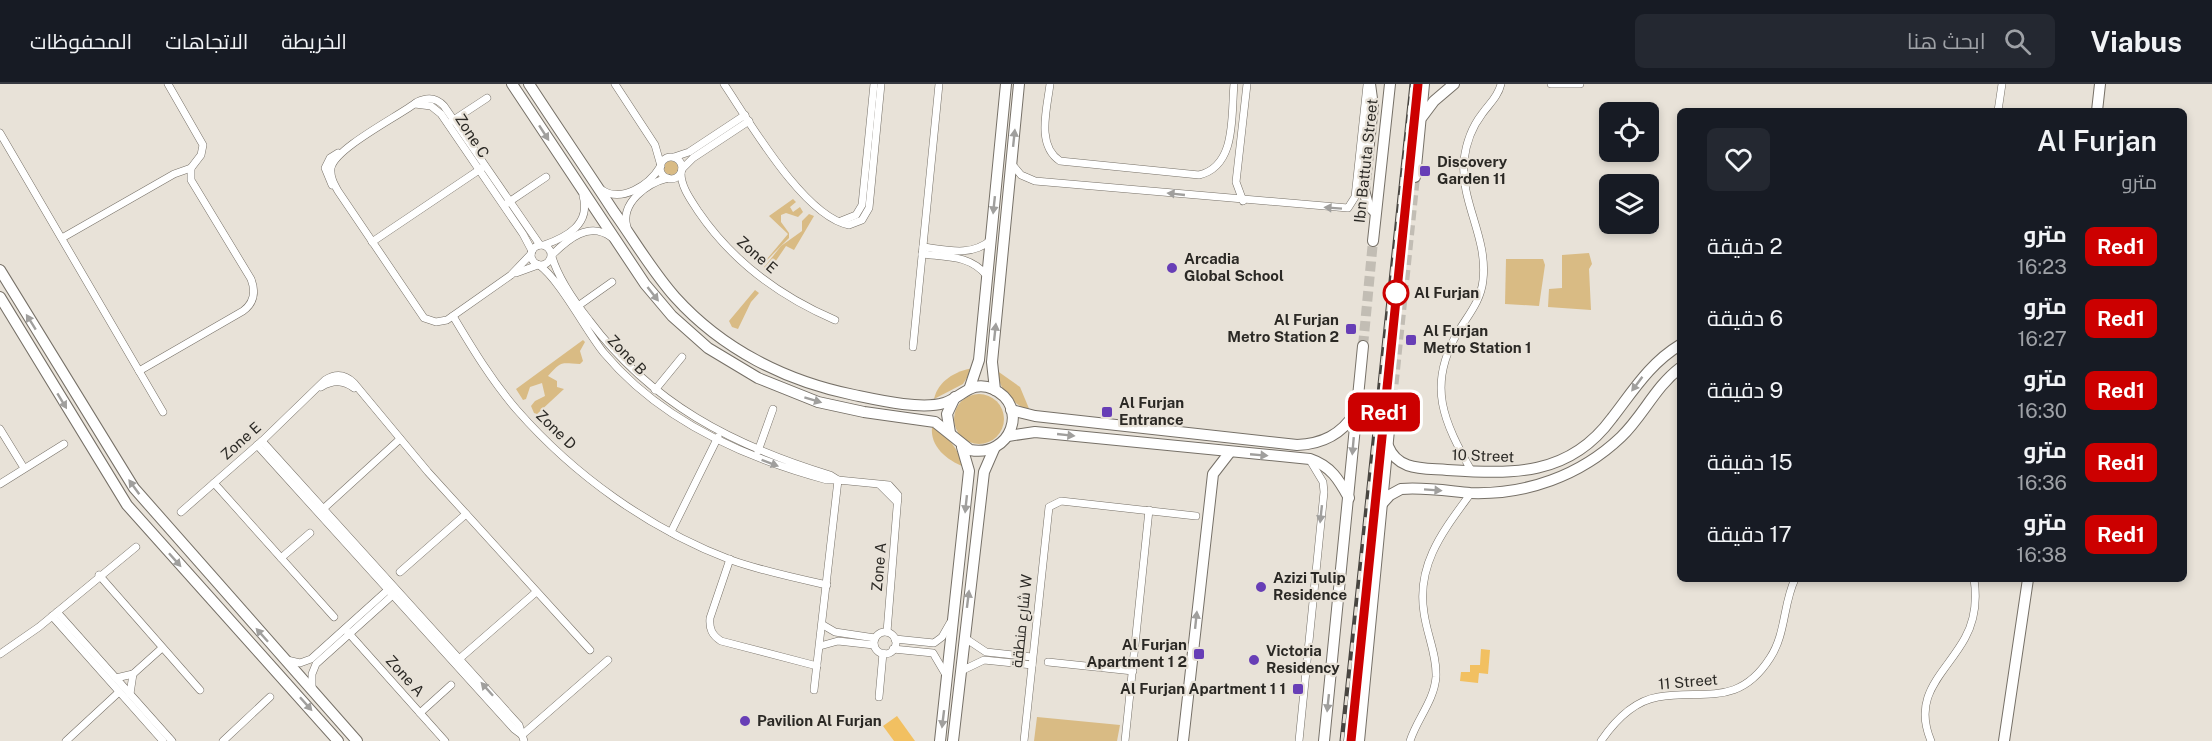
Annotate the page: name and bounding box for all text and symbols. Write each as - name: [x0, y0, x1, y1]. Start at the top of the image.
- search box: [1635, 14, 2055, 68]
- icon: search: [2001, 25, 2034, 58]
- text: Viabus: [2091, 25, 2182, 58]
- text: ابحث هنا: [1907, 28, 1986, 54]
- text: المحفوظات: [30, 29, 132, 54]
- text: الاتجاهات: [165, 29, 248, 54]
- text: الخريطة: [281, 29, 347, 54]
- street label: Ibn Battuta Street: [1351, 98, 1380, 224]
- map controls: [1599, 102, 1659, 234]
- button: locate: [1599, 102, 1659, 162]
- street label: Zone C: [452, 111, 493, 161]
- text: Al Furjan: [2037, 124, 2157, 157]
- one-way arrow: [538, 125, 549, 141]
- one-way arrow: [1009, 128, 1019, 147]
- button: heart: [1707, 128, 1770, 191]
- place label: Discovery Garden 11: [1437, 153, 1508, 187]
- marker: Discovery Garden 11: [1418, 164, 1432, 178]
- text: مترو: [2121, 170, 2157, 194]
- button: layers: [1599, 174, 1659, 234]
- one-way arrow: [1166, 190, 1185, 199]
- one-way arrow: [989, 195, 999, 214]
- one-way arrow: [1323, 203, 1342, 213]
- text: مترو: [2024, 221, 2067, 247]
- street label: Zone E: [734, 233, 781, 277]
- text: 2 دقيقة: [1707, 233, 1783, 259]
- text: Red1: [2097, 234, 2145, 259]
- place label: Arcadia Global School: [1184, 250, 1284, 284]
- text: 16:23: [2017, 255, 2067, 279]
- marker: Arcadia Global School: [1165, 261, 1179, 275]
- marker: Al Furjan: [1383, 280, 1409, 306]
- place label: Al Furjan: [1414, 284, 1479, 301]
- one-way arrow: [646, 287, 658, 302]
- text: مترو: [2024, 293, 2067, 319]
- text: 6 دقيقة: [1707, 305, 1783, 331]
- text: Red1: [2097, 306, 2145, 331]
- place label: Al Furjan Metro Station 2: [1227, 311, 1339, 345]
- one-way arrow: [26, 314, 37, 330]
- one-way arrow: [990, 322, 1000, 341]
- marker: Al Furjan Metro Station 2: [1344, 322, 1358, 336]
- place label: Al Furjan Metro Station 1: [1423, 322, 1532, 356]
- text: 16:27: [2017, 327, 2067, 351]
- street label: Zone B: [604, 331, 650, 378]
- marker: Al Furjan Metro Station 1: [1404, 333, 1418, 347]
- text: مترو: [2024, 365, 2067, 391]
- one-way arrow: [1632, 377, 1644, 392]
- text: 9 دقيقة: [1707, 377, 1783, 403]
- text: Red1: [2097, 378, 2145, 403]
- line badge: Red1: [1342, 392, 1426, 432]
- one-way arrow: [57, 393, 68, 409]
- place label: Al Furjan Entrance: [1119, 394, 1184, 428]
- one-way arrow: [804, 396, 822, 405]
- text: 16:30: [2017, 399, 2067, 423]
- text: Red1: [1360, 400, 1408, 425]
- marker: Al Furjan Entrance: [1100, 405, 1114, 419]
- street label: Zone D: [533, 407, 580, 453]
- street label: Zone E: [217, 418, 264, 463]
- one-way arrow: [1056, 430, 1075, 439]
- one-way arrow: [1349, 437, 1358, 456]
- text: مترو: [2024, 437, 2067, 463]
- street label: 10 Street: [1451, 446, 1515, 465]
- text: 15 دقيقة: [1707, 449, 1793, 475]
- one-way arrow: [1250, 450, 1269, 460]
- text: Red1: [2097, 450, 2145, 475]
- one-way arrow: [761, 459, 779, 468]
- text: 16:36: [2017, 471, 2067, 495]
- one-way arrow: [128, 480, 140, 496]
- one-way arrow: [1424, 485, 1443, 495]
- one-way arrow: [961, 495, 971, 514]
- one-way arrow: [1316, 505, 1326, 524]
- text: مترو: [2024, 509, 2067, 535]
- text: 17 دقيقة: [1707, 521, 1792, 547]
- text: Red1: [2097, 522, 2145, 547]
- street label: Zone A: [868, 541, 889, 592]
- text: 16:38: [2016, 543, 2067, 567]
- one-way arrow: [168, 552, 182, 567]
- place label: Azizi Tulip Residence: [1273, 569, 1347, 603]
- street label: شارع منطقة W: [1008, 573, 1038, 669]
- marker: Azizi Tulip Residence: [1254, 580, 1268, 594]
- one-way arrow: [964, 590, 973, 609]
- one-way arrow: [1191, 611, 1201, 630]
- one-way arrow: [256, 628, 269, 643]
- place label: Al Furjan Apartment 1 2: [1087, 636, 1187, 670]
- place label: Victoria Residency: [1266, 642, 1340, 676]
- marker: Al Furjan Apartment 1 2: [1192, 647, 1206, 661]
- street label: Zone A: [383, 652, 428, 700]
- marker: Victoria Residency: [1247, 653, 1261, 667]
- street label: 11 Street: [1657, 670, 1719, 693]
- place label: Al Furjan Apartment 1 1: [1120, 680, 1286, 697]
- one-way arrow: [481, 682, 494, 697]
- marker: Al Furjan Apartment 1 1: [1291, 682, 1305, 696]
- one-way arrow: [1323, 693, 1333, 712]
- one-way arrow: [299, 696, 312, 711]
- one-way arrow: [939, 709, 948, 728]
- place label: Pavilion Al Furjan: [757, 712, 882, 729]
- marker: Pavilion Al Furjan: [738, 714, 752, 728]

